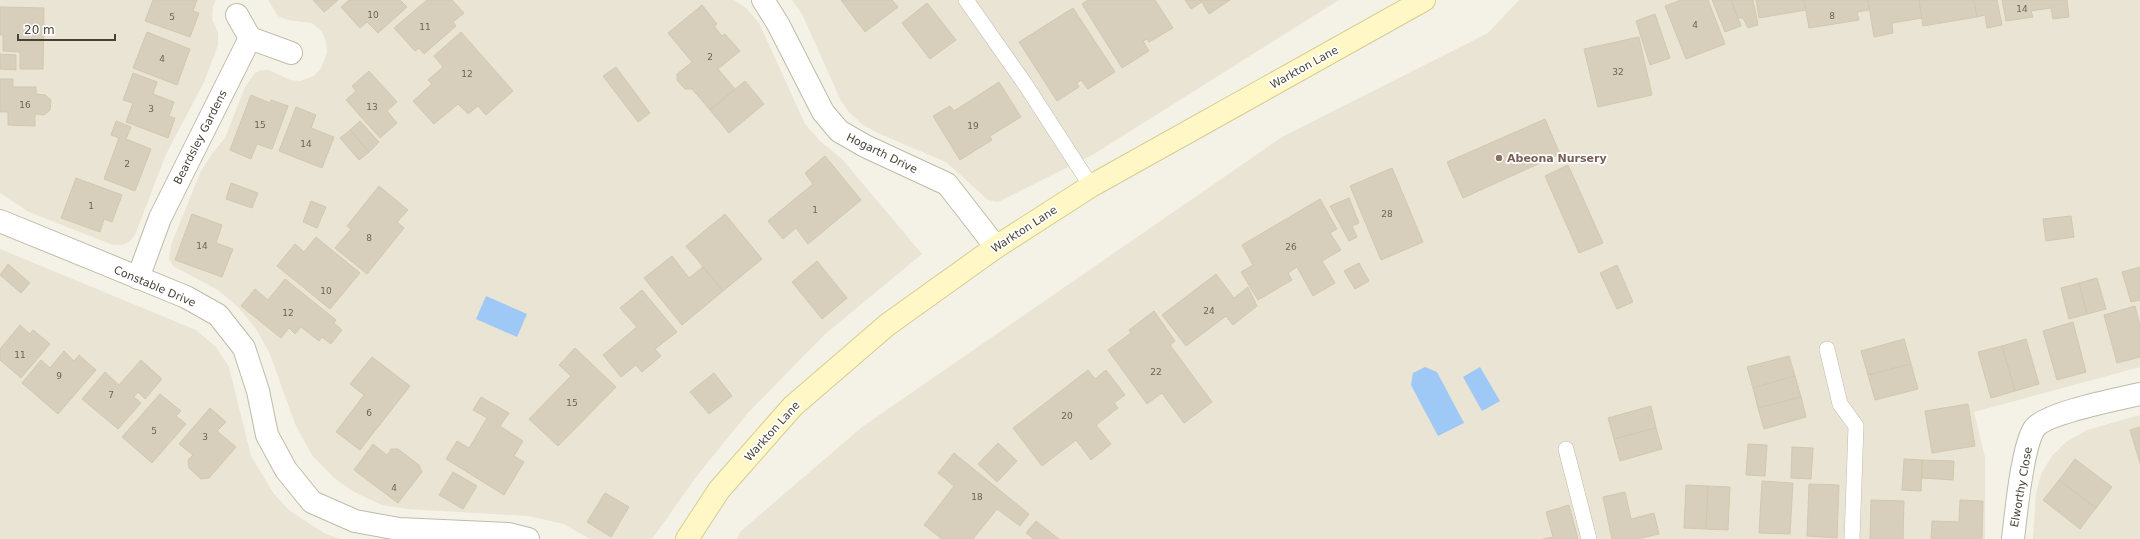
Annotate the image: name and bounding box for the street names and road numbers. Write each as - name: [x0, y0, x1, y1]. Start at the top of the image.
- street label: Warkton Lane: [1268, 43, 1341, 92]
- street label: Beardsley Gardens: [171, 88, 230, 187]
- street label: Hogarth Drive: [844, 131, 920, 176]
- street label: Warkton Lane: [989, 203, 1060, 256]
- street label: Constable Drive: [112, 263, 198, 310]
- street label: Warkton Lane: [742, 399, 803, 464]
- street label: Elworthy Close: [2008, 446, 2035, 528]

